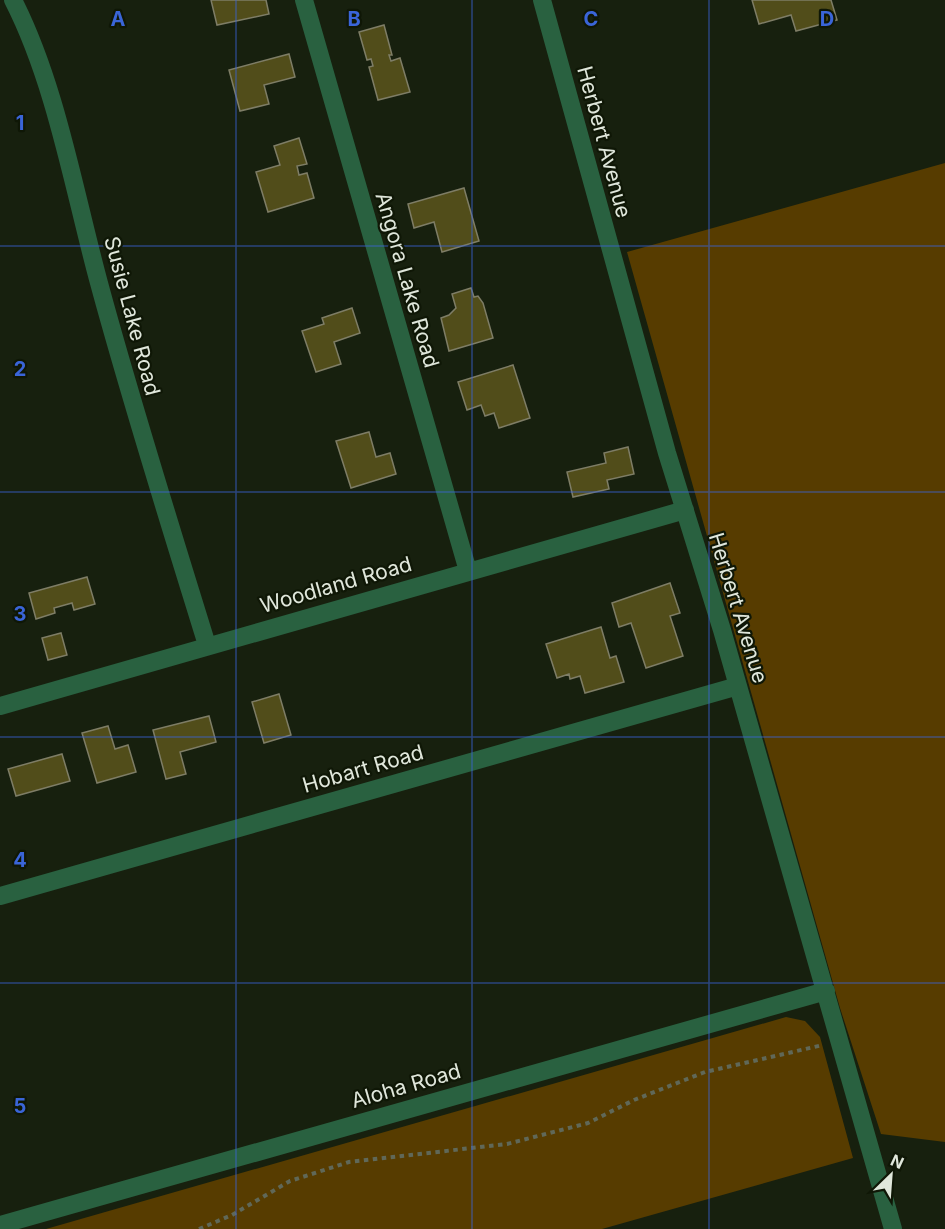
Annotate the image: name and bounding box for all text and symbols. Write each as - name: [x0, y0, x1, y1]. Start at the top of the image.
- text: A: [111, 7, 126, 31]
- text: B: [347, 7, 361, 31]
- text: C: [584, 7, 598, 31]
- text: D: [820, 7, 834, 31]
- street label: Herbert Avenue: [572, 63, 637, 220]
- text: 1: [16, 111, 24, 135]
- street label: Angora Lake Road: [370, 189, 445, 371]
- street label: Susie Lake Road: [99, 234, 166, 398]
- text: 2: [14, 357, 26, 381]
- street label: Herbert Avenue: [704, 530, 773, 686]
- street label: Woodland Road: [257, 551, 414, 618]
- text: 3: [14, 602, 26, 626]
- street label: Hobart Road: [299, 739, 426, 798]
- text: 4: [13, 848, 27, 872]
- street label: Aloha Road: [348, 1058, 464, 1113]
- text: 5: [14, 1094, 26, 1118]
- north arrow: [861, 1145, 921, 1205]
- text: N: [888, 1150, 907, 1173]

